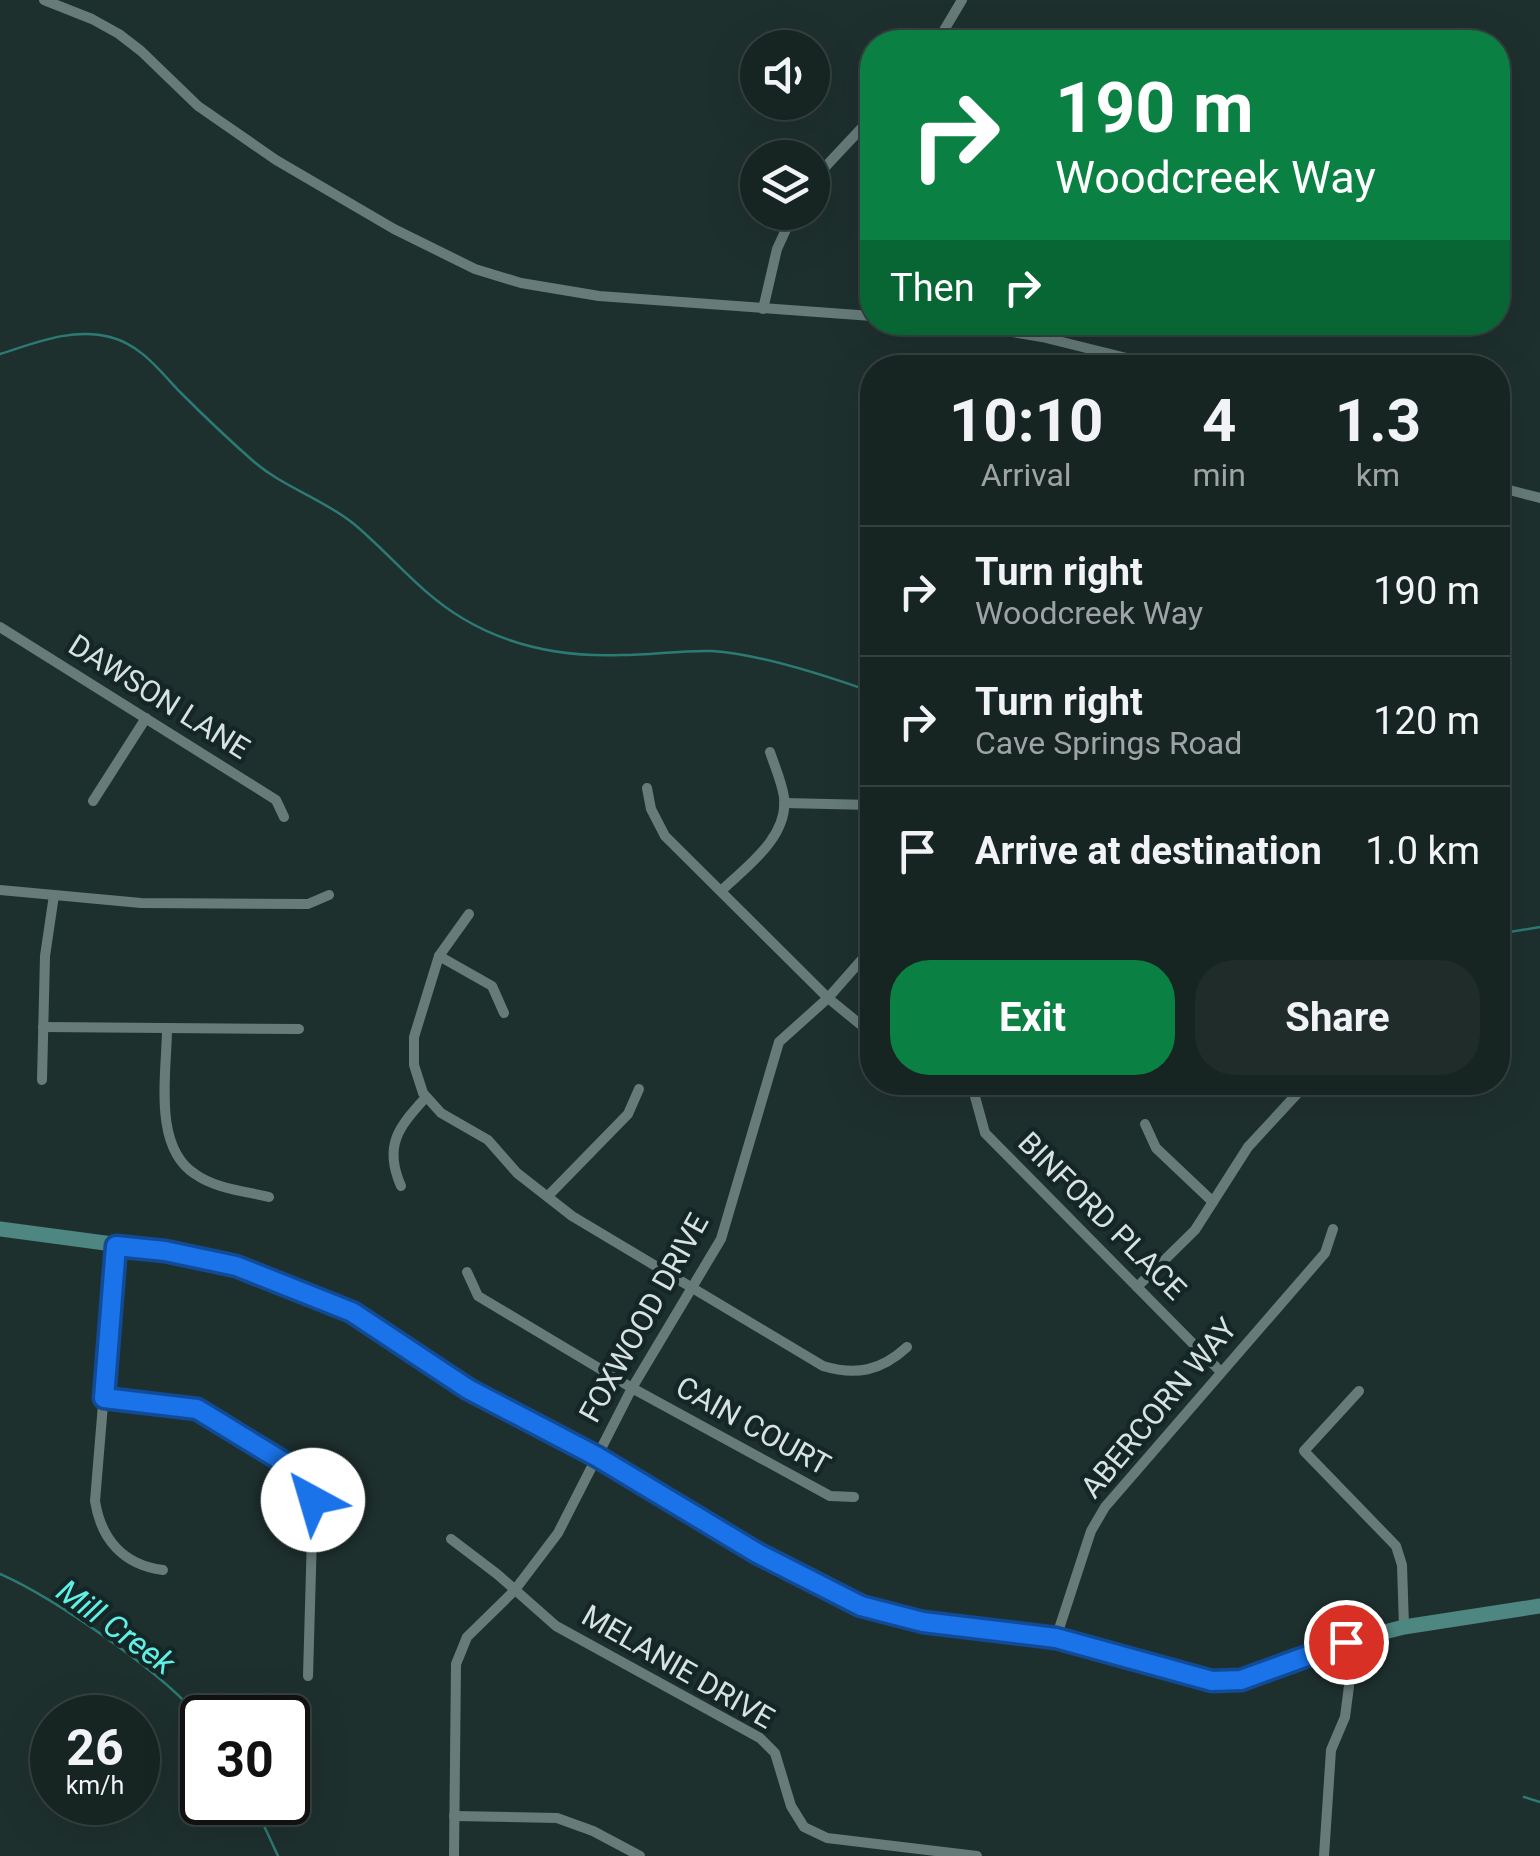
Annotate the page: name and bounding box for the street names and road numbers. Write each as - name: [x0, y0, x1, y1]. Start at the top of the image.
- street label: DAWSON LANE: [63, 627, 256, 766]
- street label: BINFORD PLACE: [1011, 1125, 1193, 1307]
- street label: FOXWOOD DRIVE: [572, 1207, 715, 1428]
- street label: ABERCORN WAY: [1073, 1311, 1244, 1505]
- street label: CAIN COURT: [670, 1369, 837, 1482]
- street label: MELANIE DRIVE: [576, 1597, 780, 1736]

